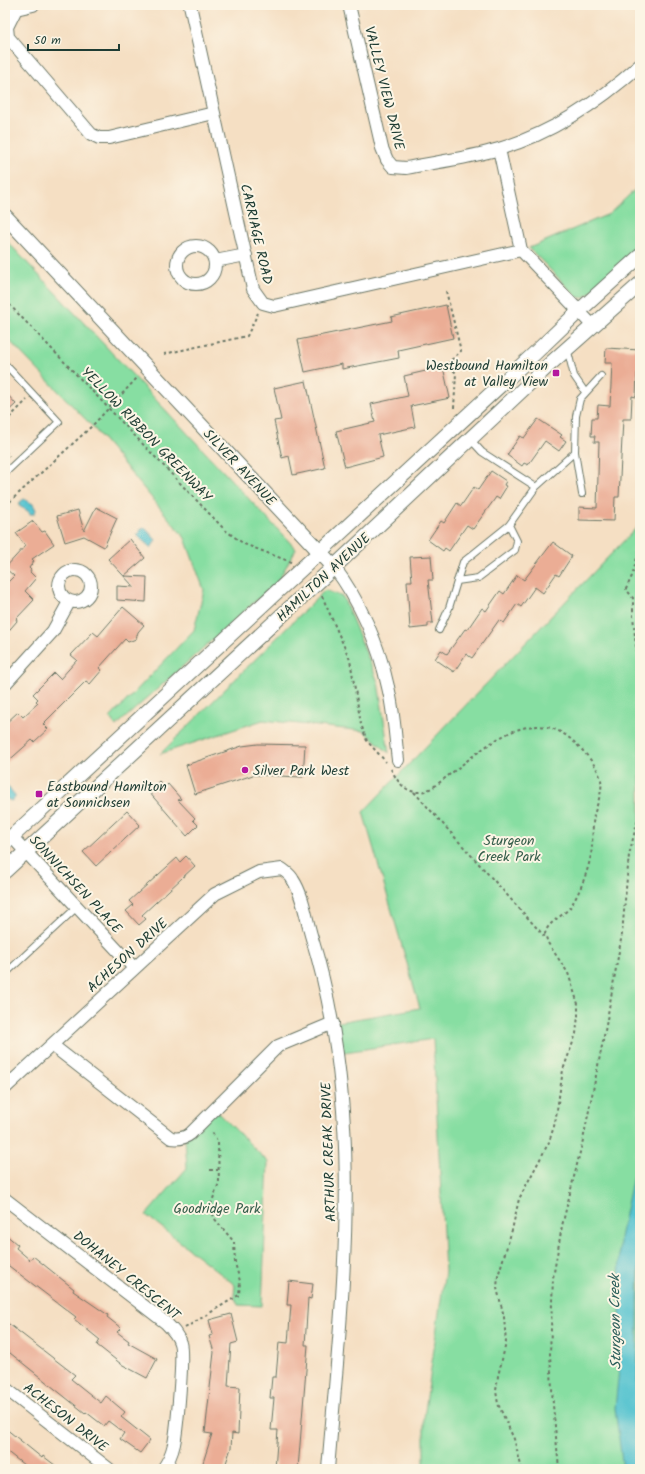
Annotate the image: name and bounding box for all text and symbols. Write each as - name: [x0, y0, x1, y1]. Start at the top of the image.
- street label: VALLEY VIEW DRIVE: [358, 24, 410, 153]
- scale bar: [28, 26, 119, 52]
- text: 50 m: [34, 31, 61, 50]
- street label: CARRIAGE ROAD: [234, 182, 278, 287]
- place label: Westbound Hamilton at Valley View: [426, 355, 549, 393]
- street label: YELLOW RIBBON GREENWAY: [76, 362, 218, 508]
- marker: Westbound Hamilton at Valley View: [551, 368, 561, 378]
- street label: SILVER AVENUE: [197, 424, 282, 512]
- street label: HAMILTON AVENUE: [271, 527, 376, 627]
- place label: Silver Park West: [253, 760, 350, 782]
- marker: Silver Park West: [240, 765, 250, 775]
- place label: Eastbound Hamilton at Sonnichsen: [47, 776, 167, 814]
- marker: Eastbound Hamilton at Sonnichsen: [34, 789, 44, 799]
- street label: SONNICHSEN PLACE: [24, 830, 128, 940]
- park label: Sturgeon Creek Park: [477, 830, 541, 868]
- street label: ACHESON DRIVE: [82, 913, 174, 998]
- street label: ARTHUR CREAK DRIVE: [316, 1081, 342, 1222]
- park label: Goodridge Park: [173, 1198, 261, 1220]
- street label: DOHANEY CRESCENT: [68, 1226, 186, 1327]
- water label: Sturgeon Creek: [603, 1272, 629, 1370]
- street label: ACHESON DRIVE: [18, 1377, 113, 1459]

